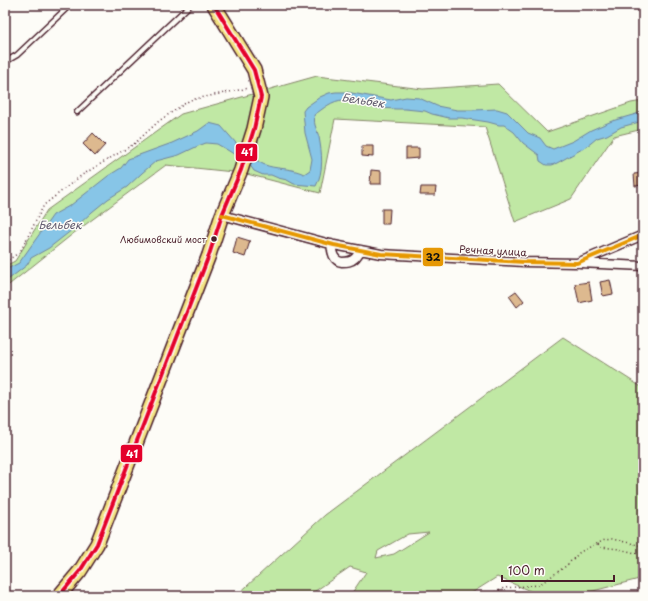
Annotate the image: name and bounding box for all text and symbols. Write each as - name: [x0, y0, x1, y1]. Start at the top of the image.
- water label: Бельбек: [341, 88, 387, 112]
- line badge: 41: [235, 143, 258, 162]
- text: 41: [241, 143, 253, 160]
- water label: Бельбек: [39, 216, 83, 233]
- place label: Любимовский мост: [120, 232, 207, 246]
- marker: Любимовский мост: [209, 234, 219, 244]
- street label: Речная улица: [459, 241, 528, 259]
- line badge: 32: [422, 247, 444, 267]
- text: 32: [426, 248, 441, 265]
- line badge: 41: [120, 444, 143, 463]
- text: 41: [126, 445, 138, 462]
- scale bar: [502, 557, 614, 583]
- text: 100 m: [508, 561, 545, 579]

